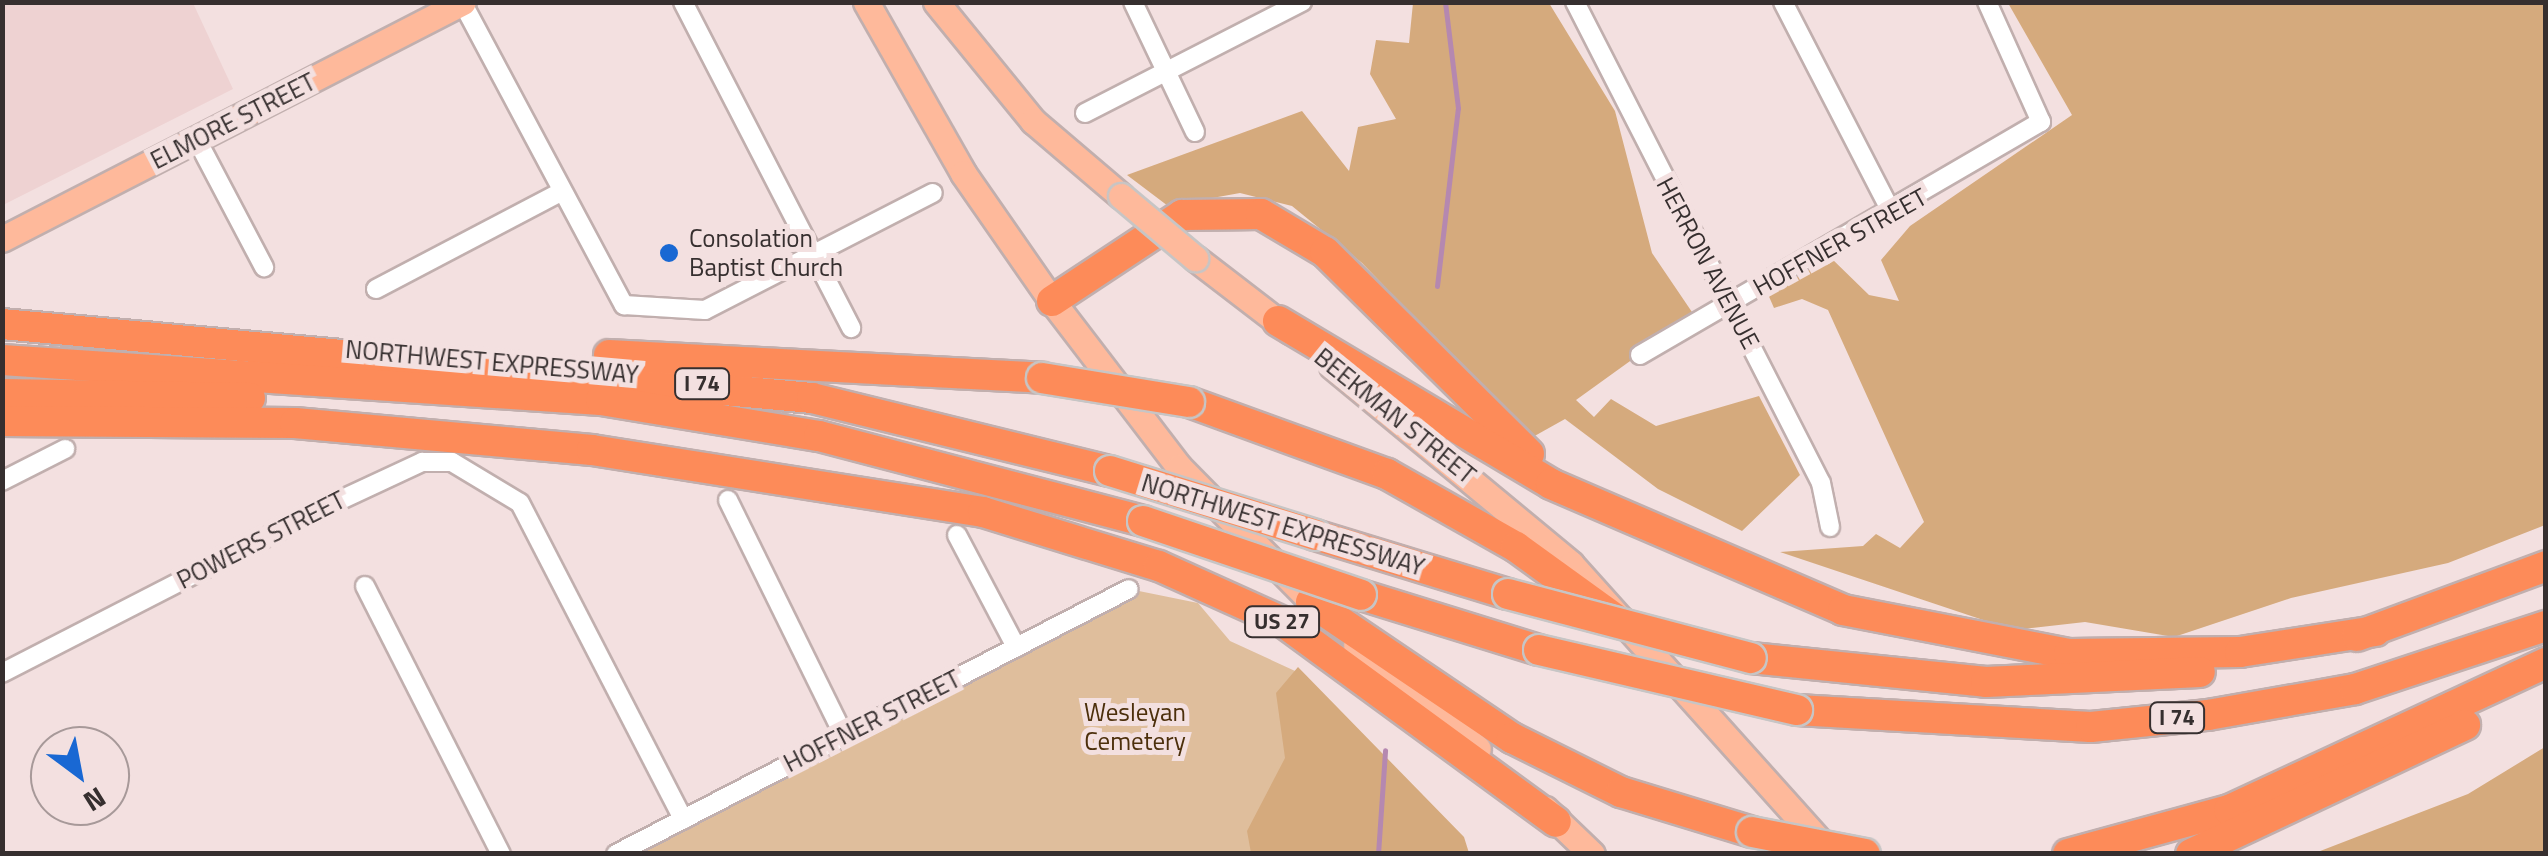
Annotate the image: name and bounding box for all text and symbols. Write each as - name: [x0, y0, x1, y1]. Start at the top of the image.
- street label: ELMORE STREET: [146, 67, 320, 175]
- street label: HERRON AVENUE: [1650, 172, 1766, 354]
- street label: HOFFNER STREET: [1748, 182, 1932, 302]
- place label: Consolation Baptist Church: [689, 224, 843, 283]
- marker: Consolation Baptist Church: [658, 242, 680, 264]
- street label: NORTHWEST EXPRESSWAY: [344, 334, 640, 390]
- street label: BEEKMAN STREET: [1308, 342, 1482, 490]
- road number: I 74: [672, 367, 732, 401]
- street label: NORTHWEST EXPRESSWAY: [1138, 468, 1428, 582]
- street label: POWERS STREET: [172, 485, 350, 595]
- road number: US 27: [1242, 605, 1322, 639]
- street label: HOFFNER STREET: [779, 664, 965, 778]
- park label: Wesleyan Cemetery: [1084, 698, 1186, 757]
- road number: I 74: [2147, 701, 2207, 735]
- north arrow: [30, 726, 130, 826]
- text: N: [75, 777, 115, 824]

